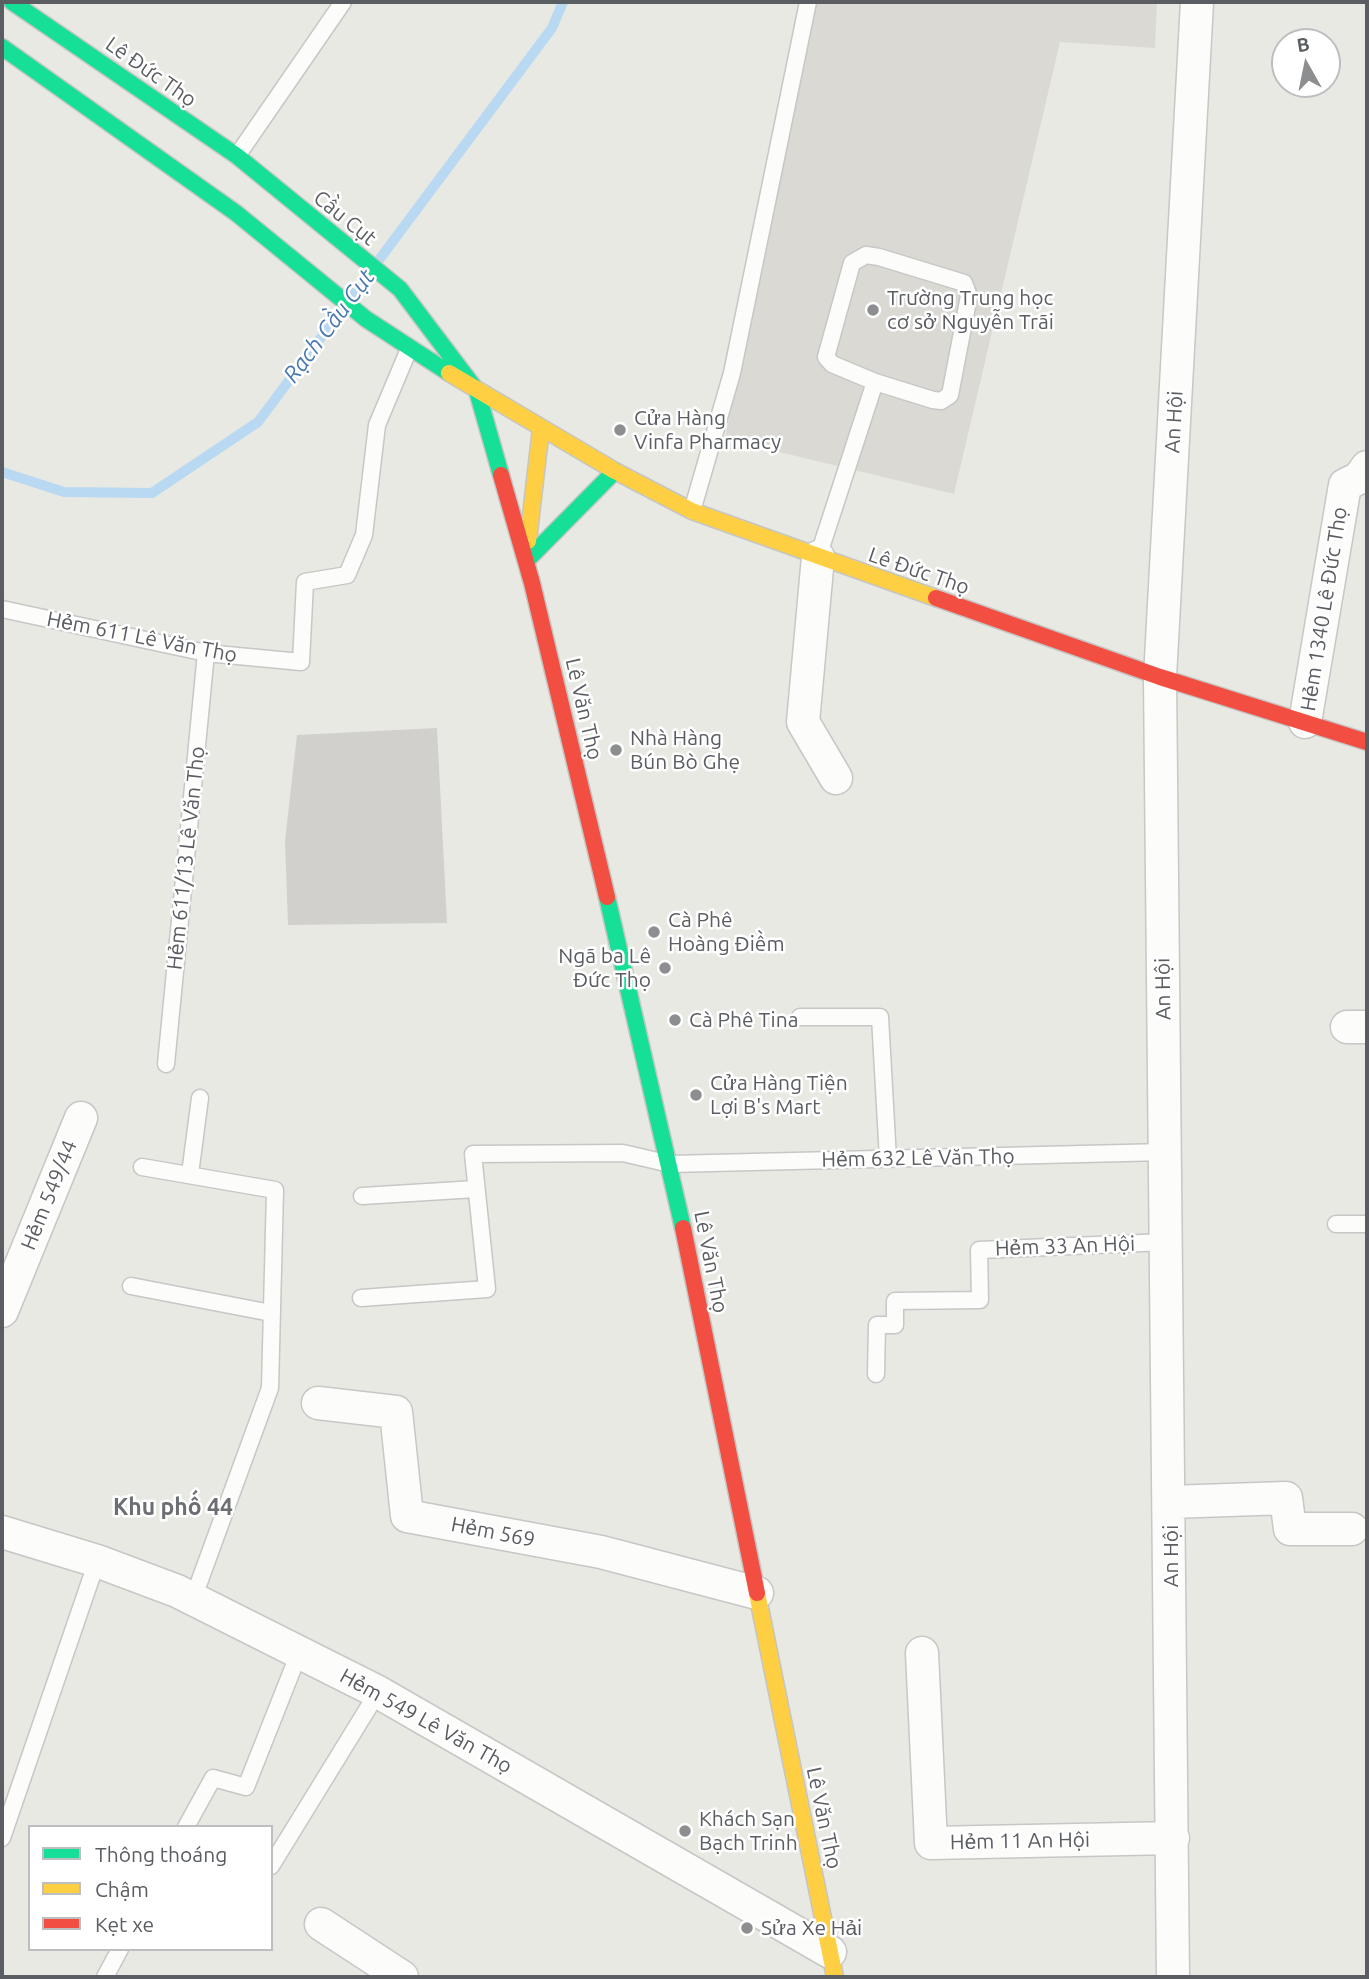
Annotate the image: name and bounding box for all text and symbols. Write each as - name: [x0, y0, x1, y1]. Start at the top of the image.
- north arrow: [1271, 28, 1341, 98]
- street label: Lê Đức Thọ: [101, 32, 201, 112]
- text: B: [1295, 32, 1311, 56]
- street label: Cầu Cụt: [309, 185, 381, 251]
- water label: Rạch Cầu Cụt: [277, 264, 381, 388]
- place label: Trường Trung học cơ sở Nguyễn Trãi: [887, 285, 1054, 335]
- marker: Trường Trung học cơ sở Nguyễn Trãi: [865, 302, 881, 318]
- street label: An Hội: [1160, 390, 1188, 454]
- place label: Cửa Hàng Vinfa Pharmacy: [634, 405, 781, 455]
- marker: Cửa Hàng Vinfa Pharmacy: [612, 422, 628, 438]
- street label: Hẻm 1340 Lê Đức Thọ: [1295, 505, 1353, 713]
- street label: Lê Đức Thọ: [865, 542, 973, 600]
- street label: Hẻm 611 Lê Văn Thọ: [45, 606, 239, 668]
- street label: Lê Văn Thọ: [560, 656, 608, 762]
- place label: Nhà Hàng Bún Bò Ghẹ: [630, 725, 740, 775]
- marker: Nhà Hàng Bún Bò Ghẹ: [608, 742, 624, 758]
- street label: Hẻm 611/13 Lê Văn Thọ: [162, 745, 210, 971]
- place label: Cà Phê Hoàng Điềm: [668, 907, 785, 957]
- marker: Cà Phê Hoàng Điềm: [646, 924, 662, 940]
- place label: Ngã ba Lê Đức Thọ: [558, 943, 651, 993]
- street label: An Hội: [1150, 958, 1176, 1020]
- marker: Ngã ba Lê Đức Thọ: [657, 960, 673, 976]
- place label: Cà Phê Tina: [689, 1007, 798, 1033]
- marker: Cà Phê Tina: [667, 1012, 683, 1028]
- place label: Cửa Hàng Tiện Lợi B's Mart: [710, 1070, 848, 1120]
- marker: Cửa Hàng Tiện Lợi B's Mart: [688, 1087, 704, 1103]
- street label: Hẻm 549/44: [16, 1136, 82, 1254]
- street label: Hẻm 632 Lê Văn Thọ: [821, 1144, 1015, 1172]
- street label: Lê Văn Thọ: [689, 1209, 733, 1315]
- street label: Hẻm 33 An Hội: [994, 1231, 1136, 1261]
- district label: Khu phố 44: [113, 1493, 233, 1521]
- street label: Hẻm 569: [449, 1512, 537, 1552]
- street label: An Hội: [1158, 1525, 1184, 1587]
- street label: Hẻm 549 Lê Văn Thọ: [335, 1663, 517, 1779]
- street label: Lê Văn Thọ: [801, 1765, 847, 1871]
- place label: Khách Sạn Bạch Trinh: [699, 1806, 798, 1856]
- marker: Khách Sạn Bạch Trinh: [677, 1823, 693, 1839]
- legend: [28, 1825, 273, 1951]
- street label: Hẻm 11 An Hội: [950, 1827, 1090, 1855]
- text: Thông thoáng: [95, 1842, 227, 1866]
- text: Chậm: [95, 1877, 149, 1901]
- text: Kẹt xe: [95, 1912, 154, 1936]
- place label: Sửa Xe Hải: [761, 1915, 862, 1941]
- marker: Sửa Xe Hải: [739, 1920, 755, 1936]

